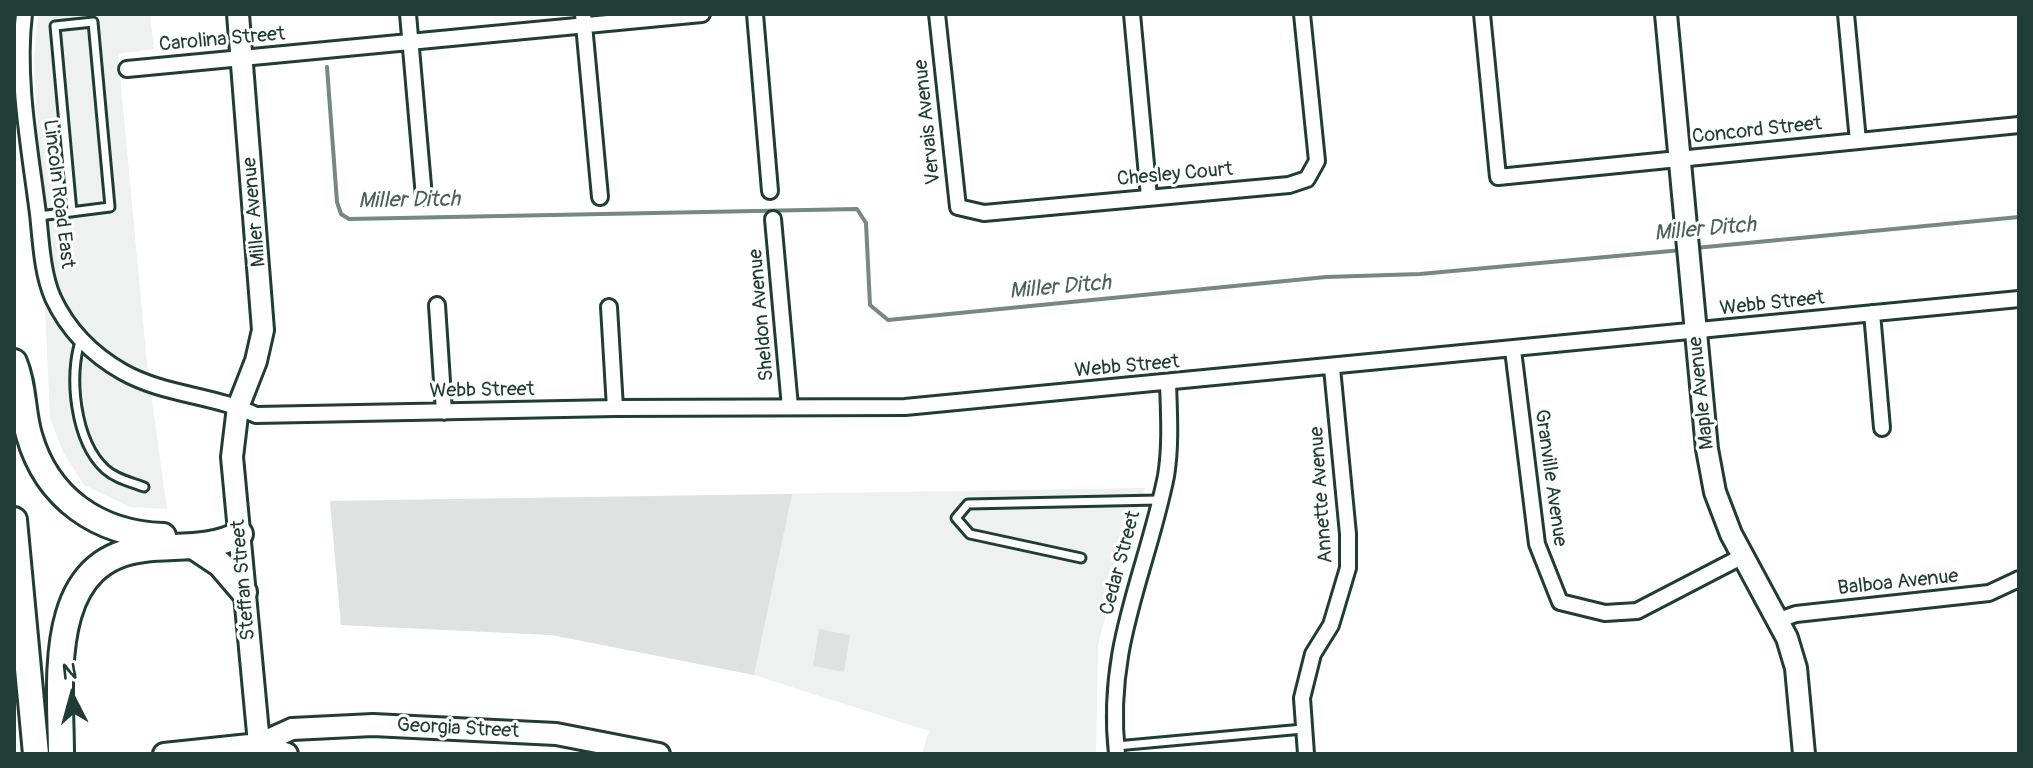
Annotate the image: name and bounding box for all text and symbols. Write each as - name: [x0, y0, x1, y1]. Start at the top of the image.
- street label: Carolina Street: [158, 23, 286, 57]
- street label: Vervais Avenue: [910, 58, 946, 186]
- street label: Concord Street: [1691, 112, 1823, 150]
- street label: Lincoln Road East: [37, 118, 79, 270]
- street label: Miller Avenue: [238, 156, 272, 268]
- street label: Chesley Court: [1116, 158, 1234, 192]
- water label: Miller Ditch: [358, 187, 460, 215]
- water label: Miller Ditch: [1653, 212, 1757, 248]
- street label: Sheldon Avenue: [744, 248, 780, 382]
- water label: Miller Ditch: [1008, 270, 1112, 306]
- street label: Webb Street: [1718, 287, 1826, 321]
- street label: Maple Avenue: [1684, 335, 1720, 451]
- street label: Webb Street: [1074, 350, 1180, 384]
- street label: Webb Street: [429, 378, 535, 404]
- street label: Granville Avenue: [1529, 408, 1571, 548]
- street label: Annette Avenue: [1305, 426, 1339, 564]
- street label: Cedar Street: [1096, 508, 1146, 618]
- street label: Steffan Street: [227, 519, 261, 641]
- street label: Balboa Avenue: [1837, 565, 1959, 601]
- north arrow: [32, 656, 112, 736]
- text: N: [61, 657, 78, 687]
- street label: Georgia Street: [396, 714, 520, 744]

